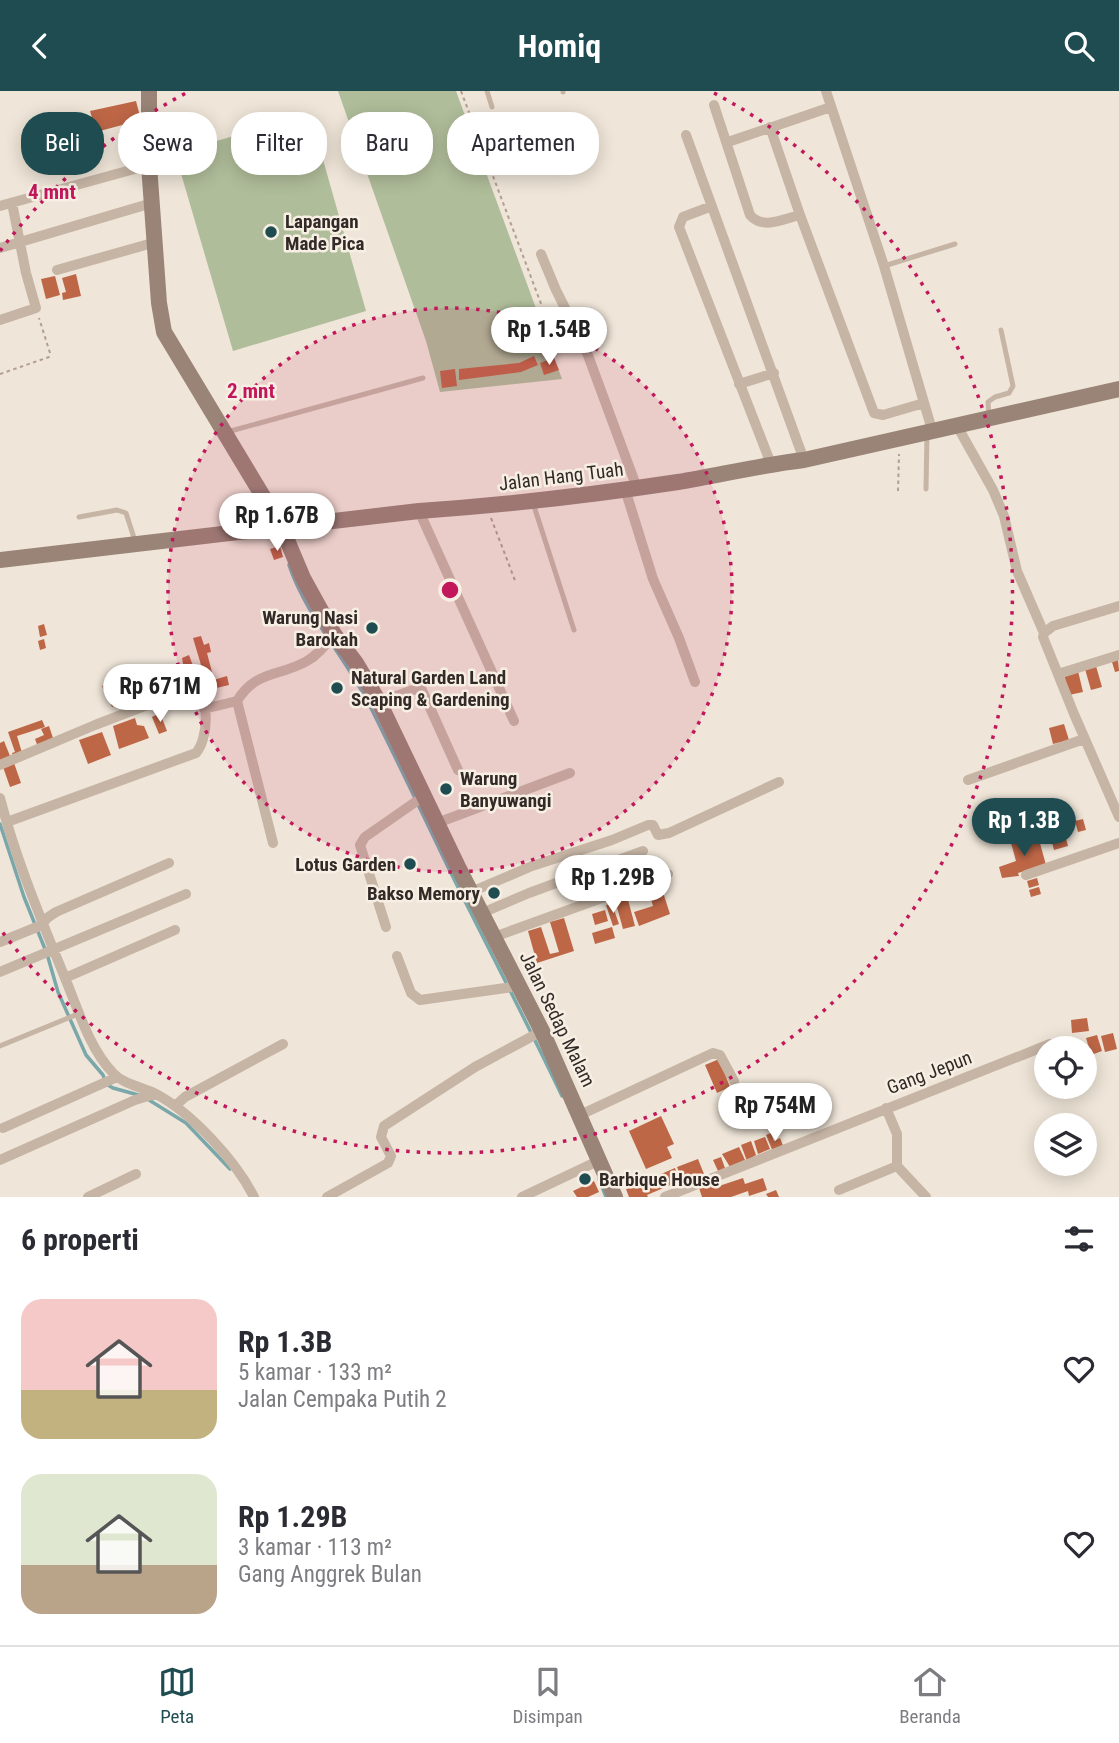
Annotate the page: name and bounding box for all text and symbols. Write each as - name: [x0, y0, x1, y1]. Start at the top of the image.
- icon: back: [21, 27, 59, 65]
- text: Homiq: [518, 27, 601, 65]
- icon: search: [1060, 27, 1098, 65]
- chip: Beli: [21, 112, 104, 175]
- chip: Sewa: [118, 112, 217, 175]
- chip: Filter: [231, 112, 327, 175]
- chip: Baru: [341, 112, 433, 175]
- chip: Apartemen: [447, 112, 599, 175]
- text: 4 mnt: [28, 180, 76, 204]
- place label: Lapangan Made Pica: [285, 210, 365, 255]
- marker: Lapangan Made Pica: [263, 224, 279, 240]
- pin: Rp 1.54B: [477, 307, 621, 367]
- text: Rp 1.54B: [507, 316, 591, 343]
- text: 2 mnt: [227, 379, 275, 403]
- street label: Jalan Hang Tuah: [498, 457, 625, 496]
- pin: Rp 1.67B: [205, 493, 349, 553]
- text: Rp 1.67B: [235, 502, 319, 529]
- centre of rings: [438, 578, 462, 602]
- place label: Warung Nasi Barokah: [262, 606, 358, 651]
- marker: Warung Nasi Barokah: [364, 620, 380, 636]
- pin: Rp 671M: [95, 665, 225, 724]
- place label: Natural Garden Land Scaping & Gardening: [351, 666, 510, 711]
- text: Rp 671M: [119, 673, 201, 700]
- marker: Natural Garden Land Scaping & Gardening: [329, 680, 345, 696]
- place label: Warung Banyuwangi: [460, 767, 551, 812]
- marker: Warung Banyuwangi: [438, 781, 454, 797]
- pin: Rp 1.3B: [959, 799, 1089, 858]
- text: Rp 1.3B: [988, 807, 1060, 834]
- place label: Lotus Garden: [295, 853, 396, 876]
- pin: Rp 1.29B: [541, 855, 685, 915]
- marker: Lotus Garden: [402, 856, 418, 872]
- text: Rp 1.29B: [571, 864, 655, 891]
- place label: Bakso Memory: [367, 882, 481, 905]
- marker: Bakso Memory: [486, 885, 502, 901]
- street label: Jalan Sedap Malam: [515, 948, 600, 1091]
- map controls: [1034, 1036, 1097, 1176]
- button: locate: [1034, 1036, 1097, 1099]
- street label: Gang Jepun: [883, 1046, 975, 1099]
- pin: Rp 754M: [710, 1083, 840, 1143]
- text: Rp 754M: [734, 1092, 816, 1119]
- button: layers: [1034, 1113, 1097, 1176]
- place label: Barbique House: [599, 1168, 720, 1191]
- marker: Barbique House: [577, 1171, 593, 1187]
- icon: filters: [1060, 1220, 1098, 1258]
- text: 6 properti: [21, 1222, 139, 1257]
- text: Rp 1.3B: [238, 1324, 332, 1359]
- icon: home: [77, 1327, 161, 1411]
- icon: heart: [1060, 1350, 1098, 1388]
- text: 5 kamar · 133 m²: [238, 1359, 392, 1386]
- text: Jalan Cempaka Putih 2: [238, 1386, 447, 1413]
- text: Rp 1.29B: [238, 1499, 347, 1534]
- icon: home: [77, 1502, 161, 1586]
- icon: heart: [1060, 1525, 1098, 1563]
- text: 3 kamar · 113 m²: [238, 1534, 392, 1561]
- text: Gang Anggrek Bulan: [238, 1561, 422, 1588]
- tab: Peta: [158, 1663, 196, 1728]
- tab: Disimpan: [513, 1663, 583, 1728]
- tab: Beranda: [899, 1663, 961, 1728]

